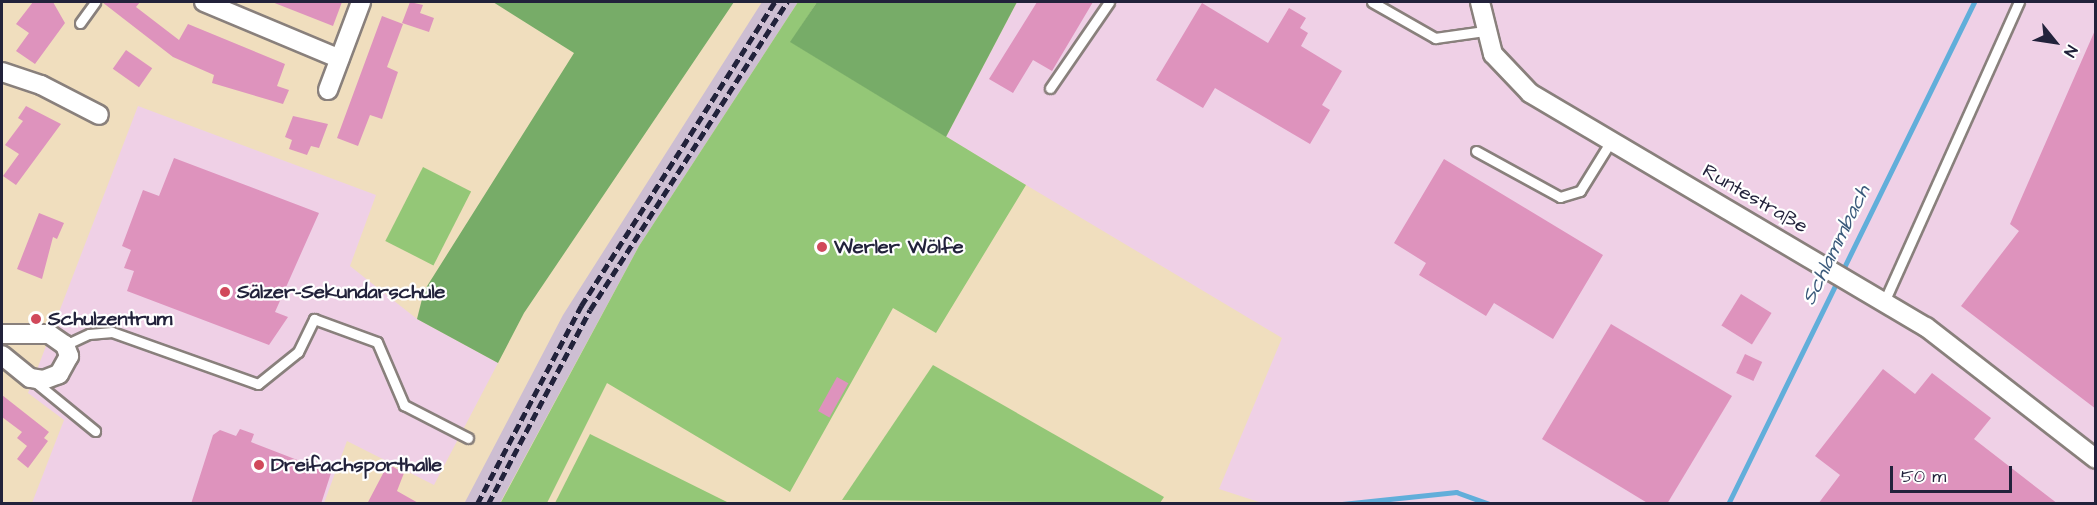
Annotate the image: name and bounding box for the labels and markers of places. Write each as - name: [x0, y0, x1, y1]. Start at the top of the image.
- place label: Werler Wölfe: [834, 235, 964, 259]
- marker: Werler Wölfe: [815, 240, 829, 254]
- place label: Sälzer-Sekundarschule: [237, 280, 445, 304]
- marker: Sälzer-Sekundarschule: [218, 285, 232, 299]
- place label: Schulzentrum: [48, 307, 172, 331]
- marker: Schulzentrum: [29, 312, 43, 326]
- place label: Dreifachsporthalle: [271, 453, 442, 477]
- marker: Dreifachsporthalle: [252, 458, 266, 472]

